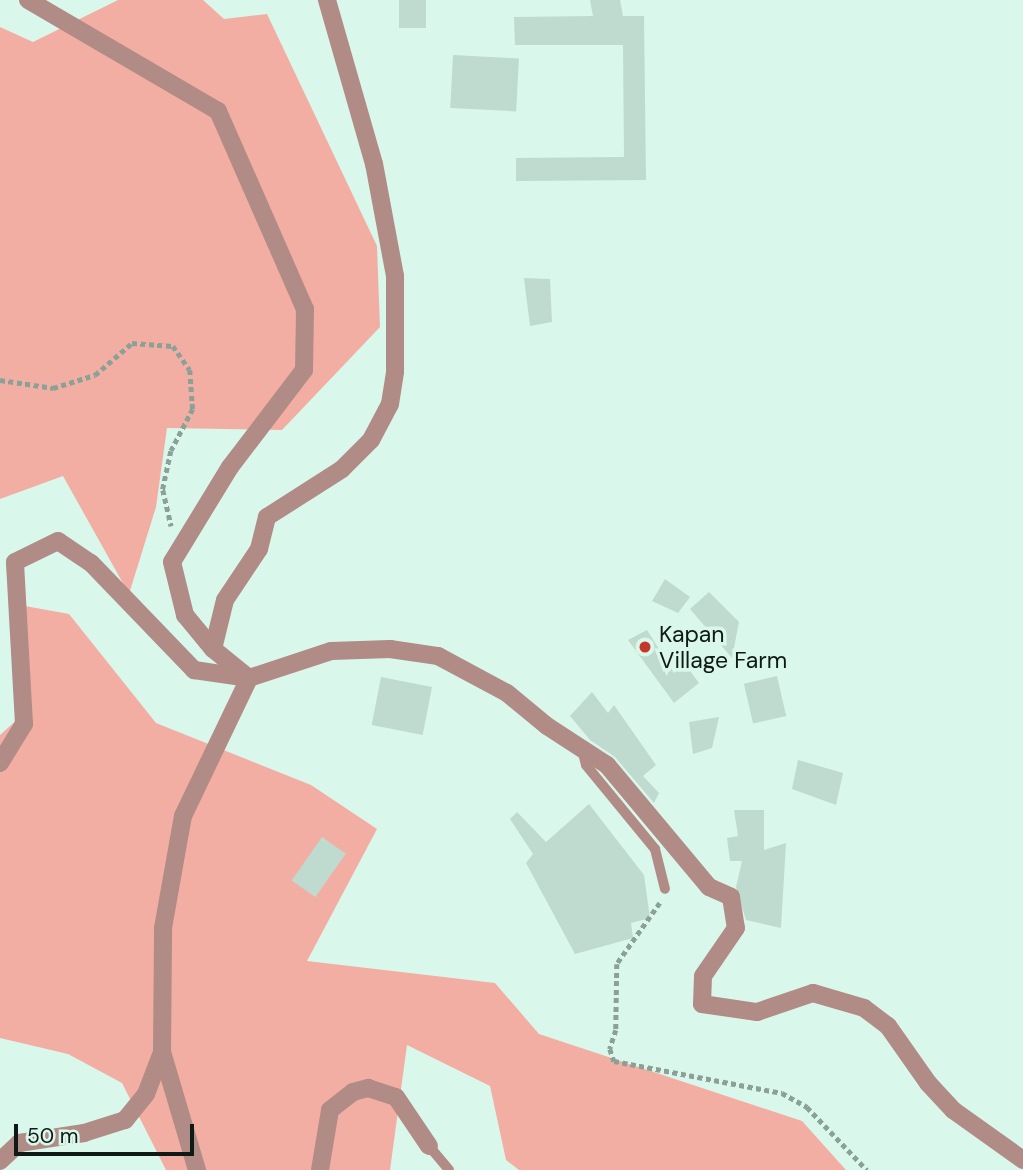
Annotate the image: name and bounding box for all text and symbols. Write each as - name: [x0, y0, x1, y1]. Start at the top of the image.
- place label: Kapan Village Farm: [659, 620, 787, 674]
- marker: Kapan Village Farm: [637, 639, 653, 655]
- scale bar: [18, 1110, 198, 1154]
- text: 50 m: [27, 1122, 78, 1150]

